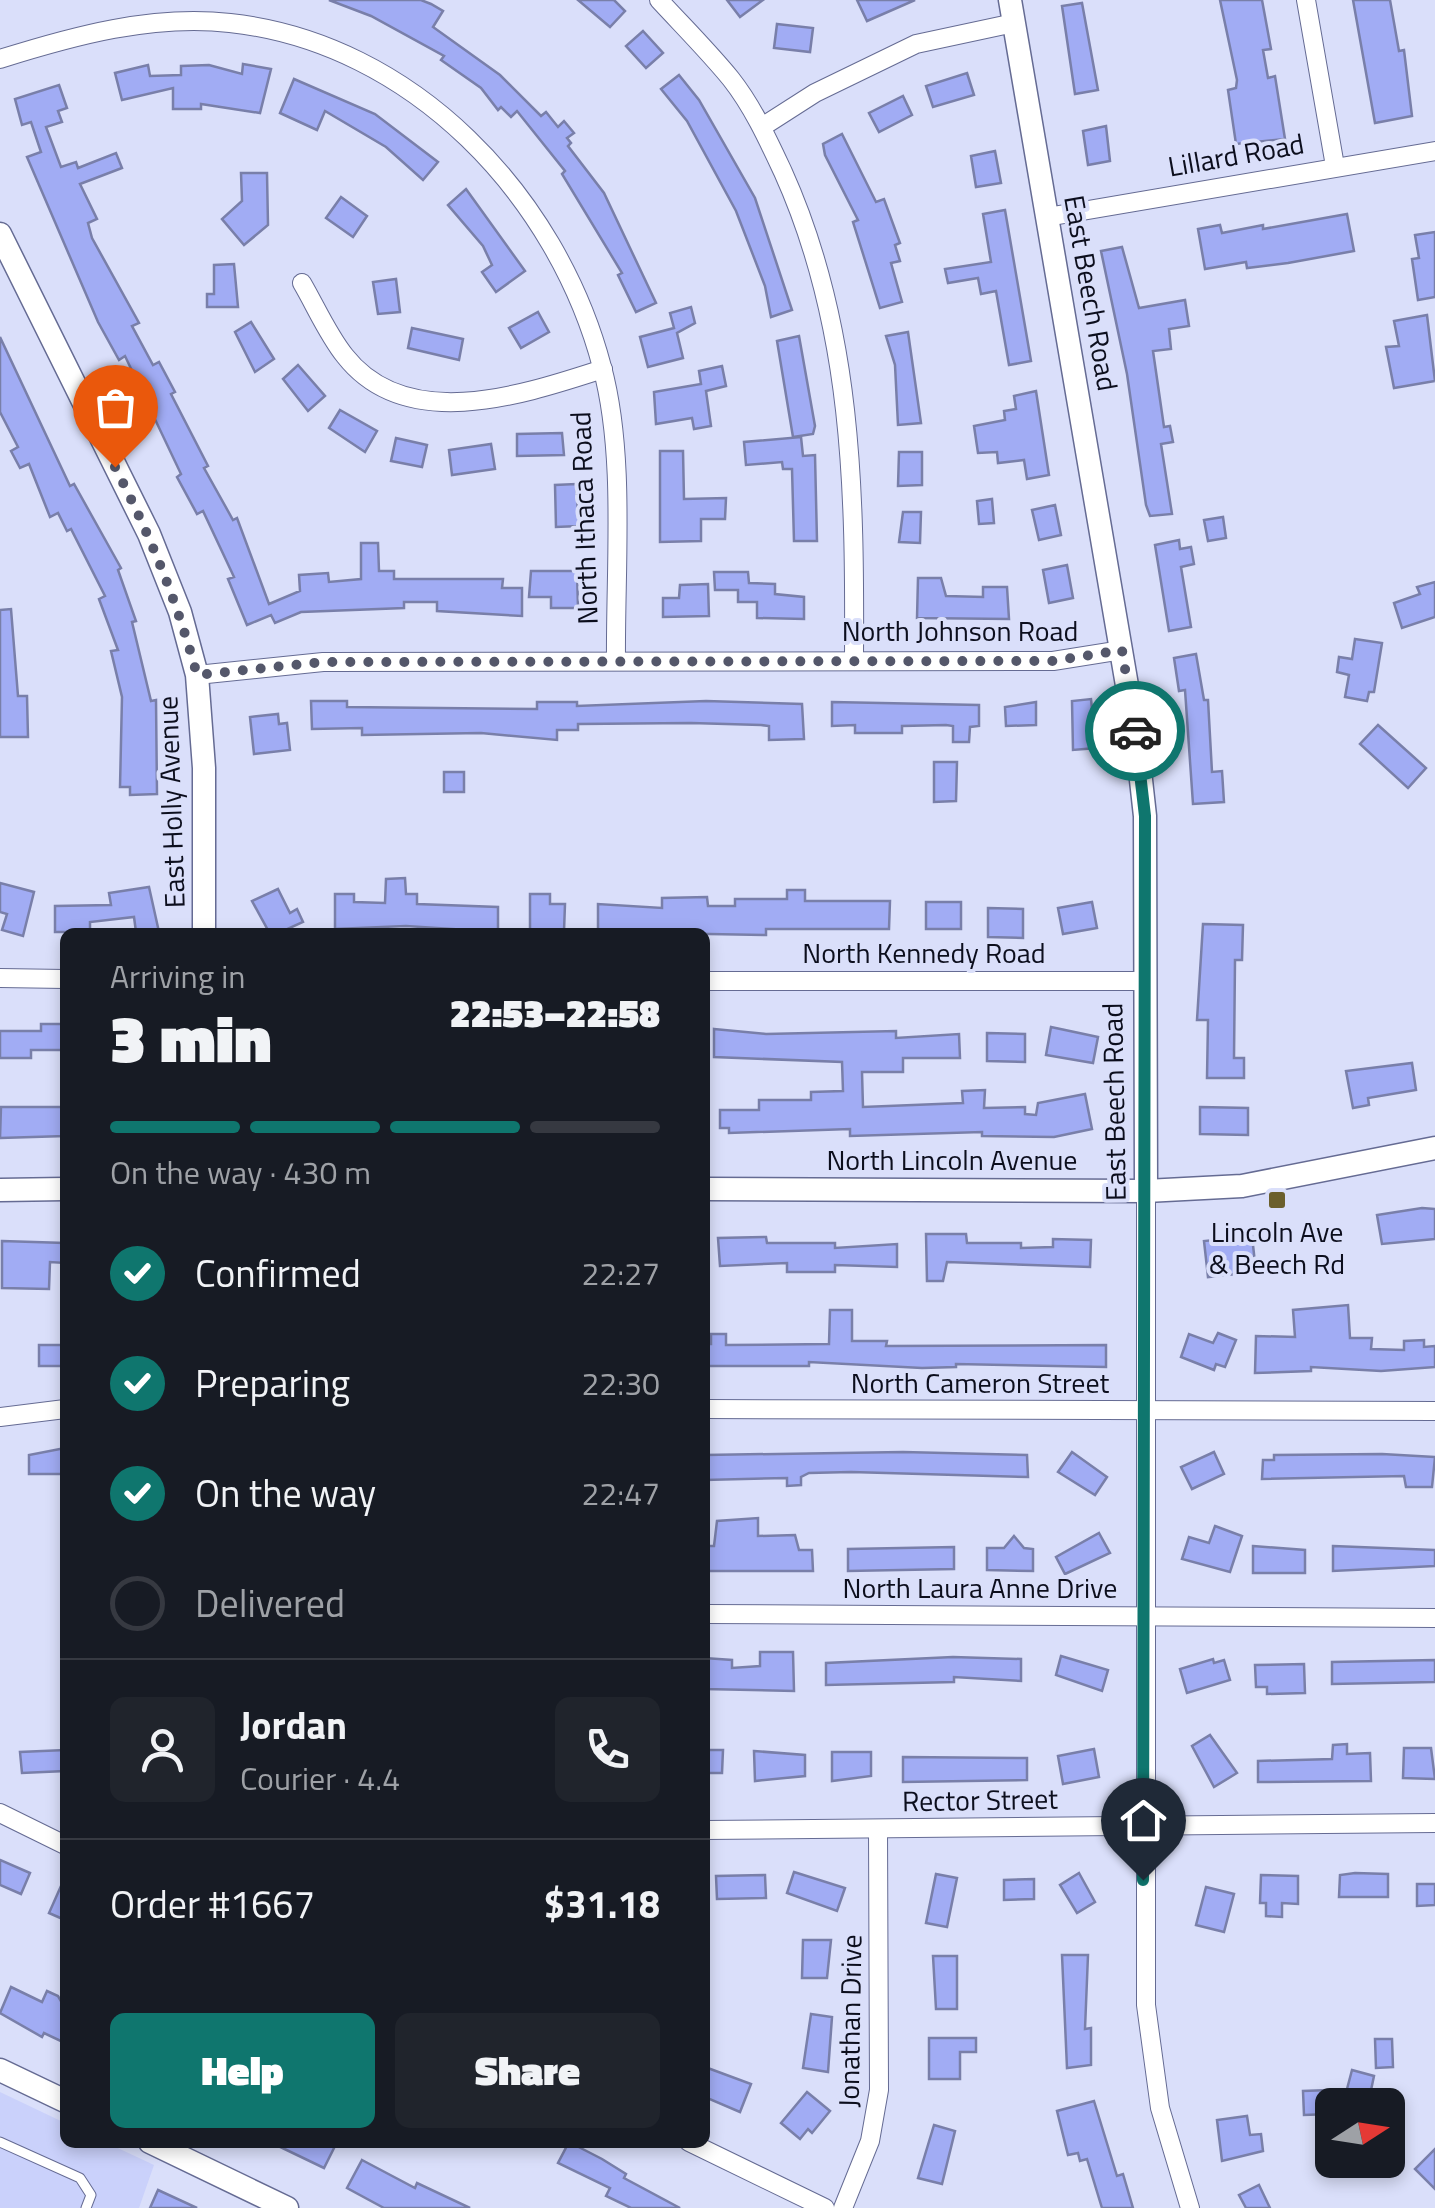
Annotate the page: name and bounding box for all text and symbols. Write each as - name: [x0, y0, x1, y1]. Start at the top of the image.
- street label: Lillard Road: [1165, 121, 1307, 188]
- street label: East Beech Road: [1053, 192, 1130, 394]
- pin: [73, 365, 158, 468]
- icon: bag: [88, 380, 143, 435]
- street label: North Ithaca Road: [558, 411, 609, 625]
- street label: North Johnson Road: [842, 609, 1078, 652]
- courier: [1085, 681, 1185, 781]
- street label: East Holly Avenue: [145, 695, 196, 909]
- icon: car: [1108, 704, 1163, 759]
- street label: North Kennedy Road: [802, 931, 1046, 974]
- text: Arriving in: [110, 952, 246, 1000]
- text: 22:53–22:58: [450, 984, 660, 1042]
- text: 3 min: [110, 988, 271, 1087]
- street label: East Beech Road: [1090, 1003, 1137, 1201]
- street label: North Lincoln Avenue: [827, 1138, 1077, 1181]
- text: On the way · 430 m: [110, 1148, 371, 1196]
- marker: Lincoln Ave & Beech Rd: [1266, 1189, 1288, 1211]
- place label: Lincoln Ave & Beech Rd: [1209, 1210, 1345, 1285]
- text: Confirmed: [195, 1244, 361, 1302]
- icon: check: [110, 1246, 165, 1301]
- text: 22:27: [581, 1249, 660, 1297]
- text: Preparing: [195, 1354, 350, 1412]
- icon: check: [110, 1356, 165, 1411]
- text: 22:30: [581, 1359, 660, 1407]
- street label: North Cameron Street: [851, 1361, 1110, 1404]
- text: On the way: [195, 1464, 376, 1522]
- icon: check: [110, 1466, 165, 1521]
- text: 22:47: [581, 1469, 660, 1517]
- street label: North Laura Anne Drive: [843, 1566, 1117, 1609]
- text: Delivered: [195, 1574, 345, 1632]
- text: Jordan: [240, 1696, 347, 1754]
- button: person: [110, 1697, 215, 1802]
- button: phone: [555, 1697, 660, 1802]
- text: Courier · 4.4: [240, 1754, 400, 1802]
- street label: Rector Street: [902, 1777, 1059, 1822]
- pin: [1101, 1778, 1186, 1881]
- icon: home: [1116, 1793, 1171, 1848]
- text: Order #1667: [110, 1875, 315, 1933]
- text: $31.18: [544, 1875, 660, 1933]
- street label: Jonathan Drive: [826, 1934, 873, 2108]
- button: Help: [110, 2013, 375, 2128]
- button: Share: [395, 2013, 660, 2128]
- north arrow: [1315, 2088, 1405, 2178]
- map controls: [1315, 2088, 1405, 2178]

